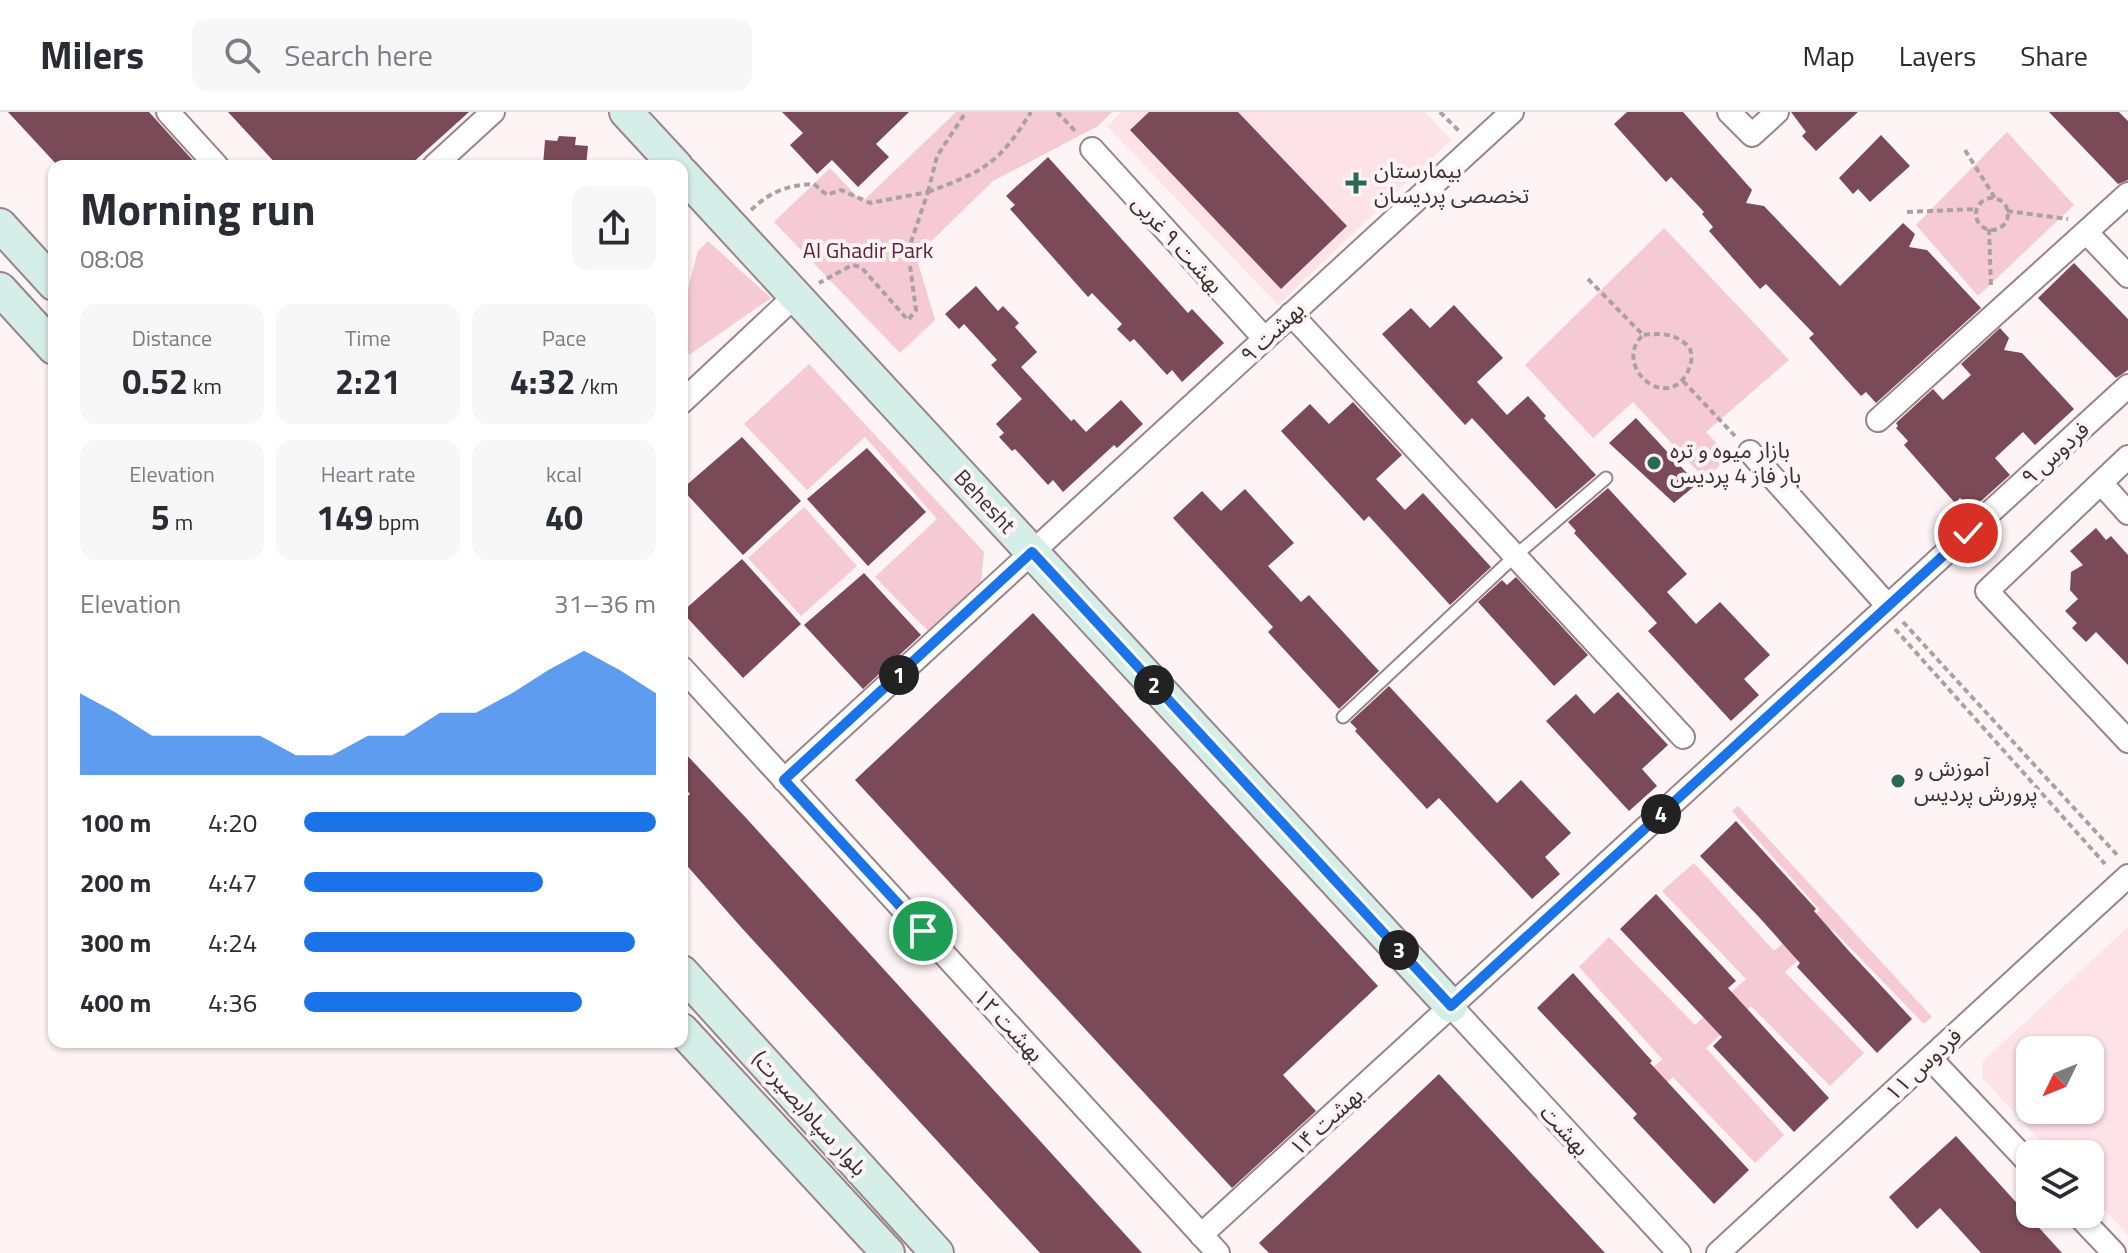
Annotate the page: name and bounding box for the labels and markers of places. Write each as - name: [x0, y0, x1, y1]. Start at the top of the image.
- place label: بیمارستان تخصصی پردیسان: [1374, 153, 1529, 212]
- marker: بیمارستان تخصصی پردیسان: [1345, 172, 1367, 194]
- place label: بازار میوه و تره بار فاز 4 پردیس: [1670, 433, 1801, 492]
- marker: بازار میوه و تره بار فاز 4 پردیس: [1645, 454, 1663, 472]
- pin: [1934, 499, 2002, 567]
- pin: 1: [879, 655, 919, 695]
- pin: 2: [1134, 665, 1174, 705]
- place label: آموزش و پرورش پردیس: [1914, 751, 2038, 810]
- marker: آموزش و پرورش پردیس: [1889, 772, 1907, 790]
- pin: 4: [1641, 794, 1681, 834]
- pin: [889, 897, 957, 965]
- pin: 3: [1379, 930, 1419, 970]

